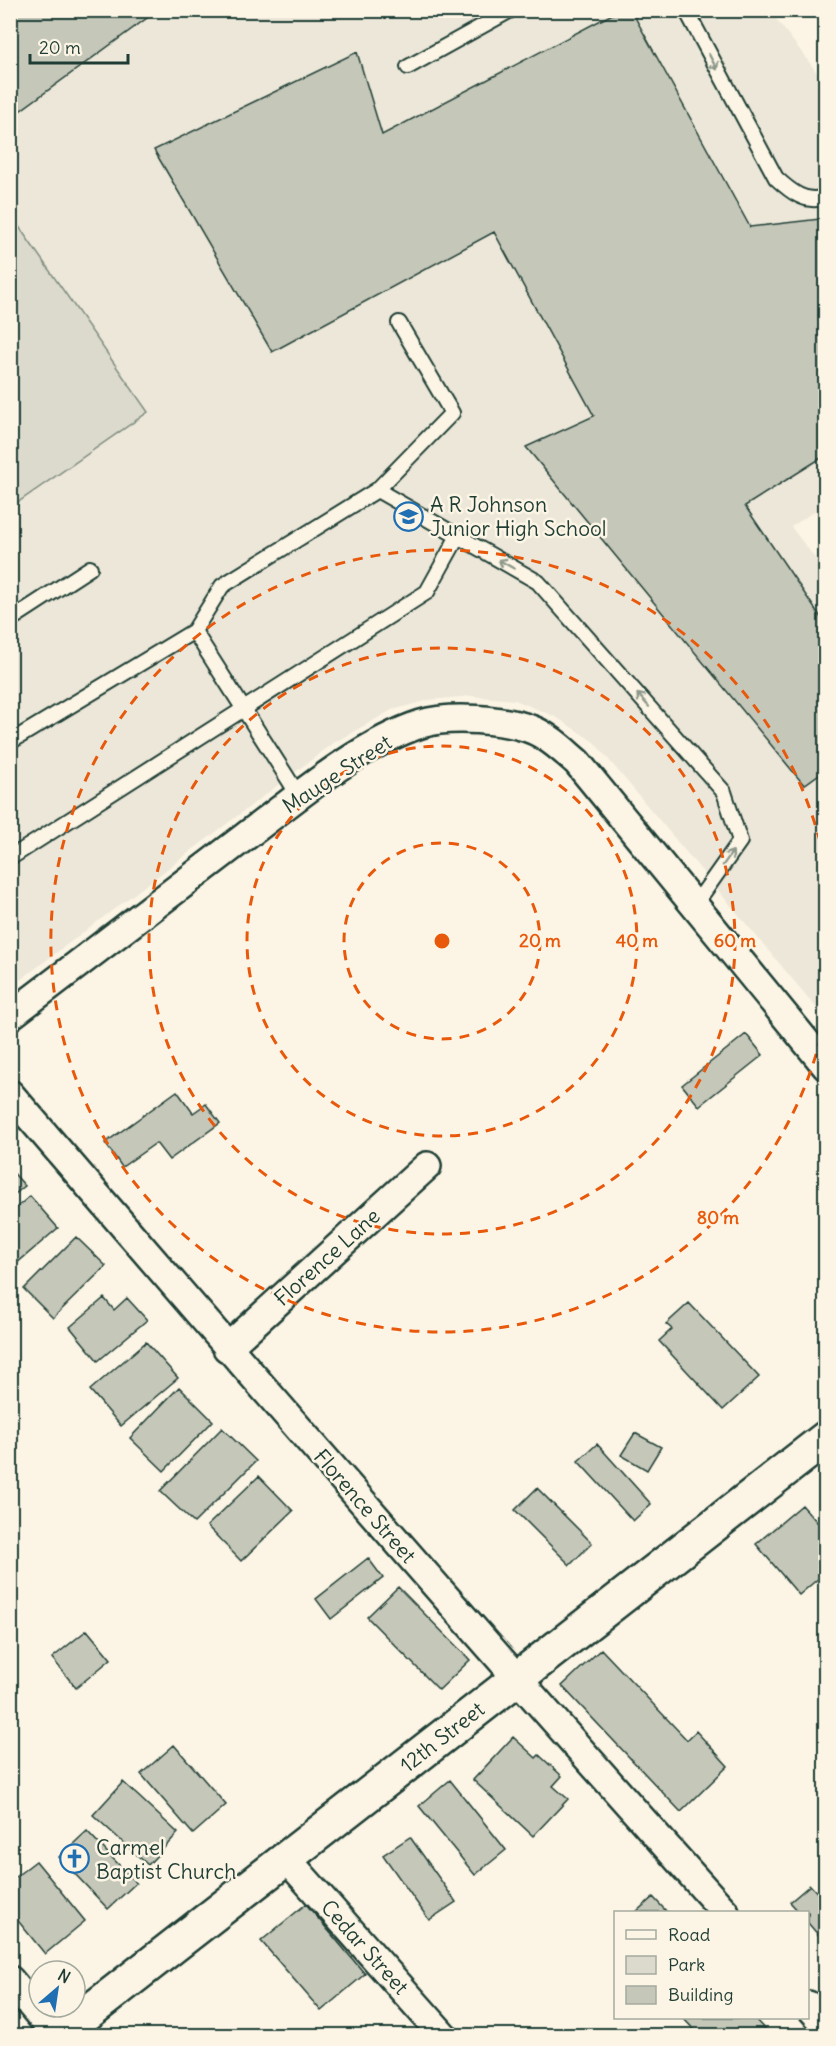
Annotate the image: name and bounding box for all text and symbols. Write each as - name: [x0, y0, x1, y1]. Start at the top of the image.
- scale bar: [30, 27, 128, 65]
- text: 20 m: [39, 36, 81, 59]
- one-way arrow: [707, 53, 719, 70]
- place label: A R Johnson Junior High School: [430, 491, 607, 542]
- school or university icon: A R Johnson Junior High School: [393, 500, 425, 532]
- one-way arrow: [498, 557, 515, 569]
- one-way arrow: [636, 693, 650, 708]
- street label: Mauge Street: [277, 729, 397, 819]
- one-way arrow: [722, 851, 734, 867]
- text: 20 m: [519, 929, 561, 952]
- text: 40 m: [616, 929, 658, 952]
- text: 60 m: [714, 929, 756, 952]
- centre of rings: [432, 931, 452, 951]
- street label: Florence Lane: [268, 1202, 386, 1312]
- text: 80 m: [697, 1206, 739, 1229]
- street label: Florence Street: [308, 1443, 422, 1569]
- street label: 12th Street: [394, 1696, 490, 1778]
- place label: Carmel Baptist Church: [96, 1834, 236, 1885]
- church icon: Carmel Baptist Church: [59, 1843, 91, 1875]
- street label: Cedar Street: [315, 1894, 415, 2000]
- legend: [614, 1911, 809, 2019]
- text: Road: [668, 1923, 711, 1946]
- text: Park: [668, 1953, 705, 1976]
- north arrow: [27, 1959, 87, 2019]
- text: N: [55, 1964, 74, 1987]
- text: Building: [668, 1983, 733, 2006]

